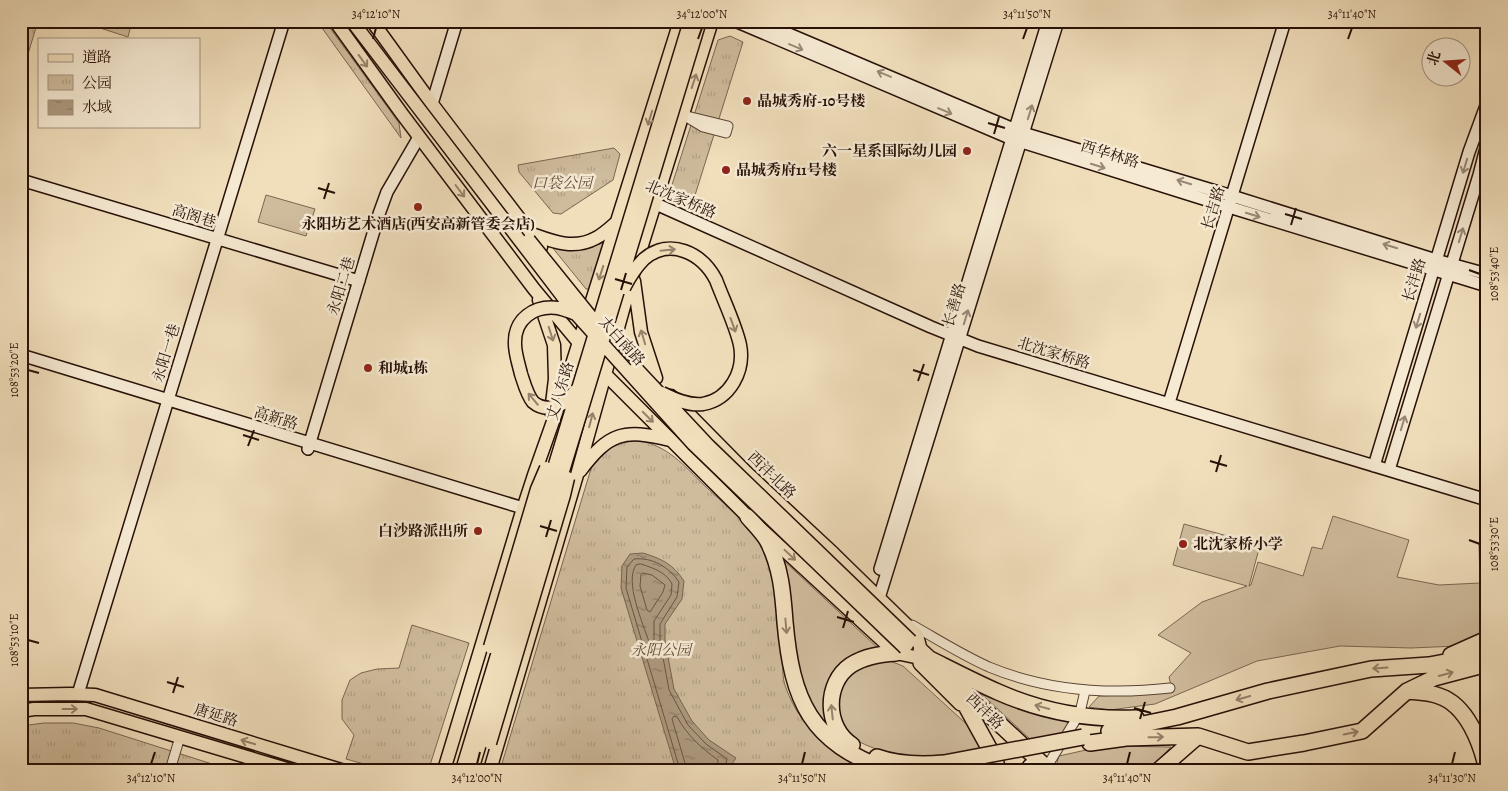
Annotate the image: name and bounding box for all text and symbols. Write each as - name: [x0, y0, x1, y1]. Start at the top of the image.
- text: 34°12'10"N: [352, 6, 401, 22]
- text: 34°12'00"N: [677, 6, 728, 22]
- text: 34°11'50"N: [1003, 6, 1051, 22]
- text: 34°11'40"N: [1328, 6, 1377, 22]
- legend: [38, 38, 200, 128]
- north arrow: [1420, 38, 1470, 88]
- one-way arrow: [788, 43, 803, 53]
- text: 道路: [82, 47, 112, 67]
- text: 北: [1423, 49, 1445, 68]
- one-way arrow: [358, 54, 369, 67]
- one-way arrow: [877, 68, 892, 78]
- text: 公园: [82, 73, 112, 93]
- one-way arrow: [689, 73, 699, 89]
- place label: 晶城秀府-10号楼: [757, 91, 865, 111]
- marker: 晶城秀府-10号楼: [741, 95, 753, 107]
- text: 水域: [82, 97, 112, 117]
- one-way arrow: [1026, 105, 1035, 120]
- one-way arrow: [937, 106, 952, 116]
- one-way arrow: [645, 110, 655, 126]
- street label: 西华林路: [1078, 136, 1142, 172]
- place label: 六一星系国际幼儿园: [822, 141, 957, 161]
- marker: 六一星系国际幼儿园: [961, 145, 973, 157]
- one-way arrow: [1459, 157, 1469, 173]
- place label: 晶城秀府11号楼: [736, 160, 837, 180]
- one-way arrow: [1090, 162, 1106, 172]
- marker: 晶城秀府11号楼: [720, 164, 732, 176]
- park label: 口袋公园: [532, 173, 594, 193]
- street label: 北沈家桥路: [643, 175, 719, 223]
- one-way arrow: [1177, 176, 1193, 186]
- one-way arrow: [455, 184, 465, 198]
- street label: 长吉路: [1197, 184, 1229, 232]
- street label: 高阁巷: [170, 200, 218, 232]
- marker: 永阳坊艺术酒店(西安高新管委会店): [412, 201, 424, 213]
- one-way arrow: [1245, 210, 1261, 220]
- place label: 永阳坊艺术酒店(西安高新管委会店): [301, 214, 535, 234]
- one-way arrow: [1456, 227, 1466, 243]
- one-way arrow: [1382, 240, 1398, 250]
- one-way arrow: [659, 245, 675, 255]
- text: 108°53'40"E: [1486, 247, 1502, 301]
- street label: 永阳二巷: [323, 254, 359, 318]
- street label: 长沣路: [1398, 256, 1430, 304]
- one-way arrow: [596, 265, 606, 281]
- street label: 长善路: [938, 281, 970, 329]
- one-way arrow: [962, 310, 972, 326]
- street label: 太白南路: [594, 312, 650, 370]
- one-way arrow: [1412, 313, 1422, 329]
- one-way arrow: [729, 317, 738, 333]
- street label: 永阳一巷: [148, 321, 184, 385]
- one-way arrow: [547, 326, 556, 342]
- one-way arrow: [637, 329, 647, 345]
- street label: 北沈家桥路: [1015, 332, 1093, 374]
- text: 108°53'20"E: [6, 343, 22, 397]
- place label: 和城1栋: [378, 358, 428, 378]
- street label: 丈八东路: [542, 359, 578, 423]
- marker: 和城1栋: [362, 362, 374, 374]
- one-way arrow: [528, 392, 539, 405]
- street label: 高新路: [252, 402, 300, 434]
- one-way arrow: [642, 411, 654, 423]
- one-way arrow: [587, 413, 596, 429]
- one-way arrow: [1399, 416, 1408, 432]
- street label: 西沣北路: [743, 447, 801, 503]
- text: 108°53'30"E: [1486, 517, 1502, 571]
- place label: 白沙路派出所: [378, 521, 468, 541]
- marker: 白沙路派出所: [472, 525, 484, 537]
- place label: 北沈家桥小学: [1193, 534, 1283, 554]
- marker: 北沈家桥小学: [1177, 538, 1189, 550]
- one-way arrow: [783, 549, 796, 561]
- text: 108°53'10"E: [6, 613, 22, 667]
- one-way arrow: [781, 618, 790, 634]
- park label: 永阳公园: [631, 640, 693, 660]
- one-way arrow: [1372, 664, 1388, 673]
- one-way arrow: [1438, 669, 1454, 679]
- street label: 西沣路: [962, 688, 1008, 734]
- one-way arrow: [1236, 694, 1252, 704]
- street label: 唐延路: [192, 699, 240, 731]
- one-way arrow: [1035, 702, 1051, 712]
- one-way arrow: [62, 704, 78, 714]
- one-way arrow: [827, 705, 837, 721]
- one-way arrow: [1343, 728, 1359, 737]
- one-way arrow: [1148, 732, 1164, 742]
- one-way arrow: [240, 736, 256, 746]
- text: 34°12'10"N: [127, 770, 176, 786]
- text: 34°12'00"N: [452, 770, 503, 786]
- text: 34°11'50"N: [778, 770, 826, 786]
- text: 34°11'40"N: [1103, 770, 1152, 786]
- text: 34°11'30"N: [1428, 770, 1476, 786]

